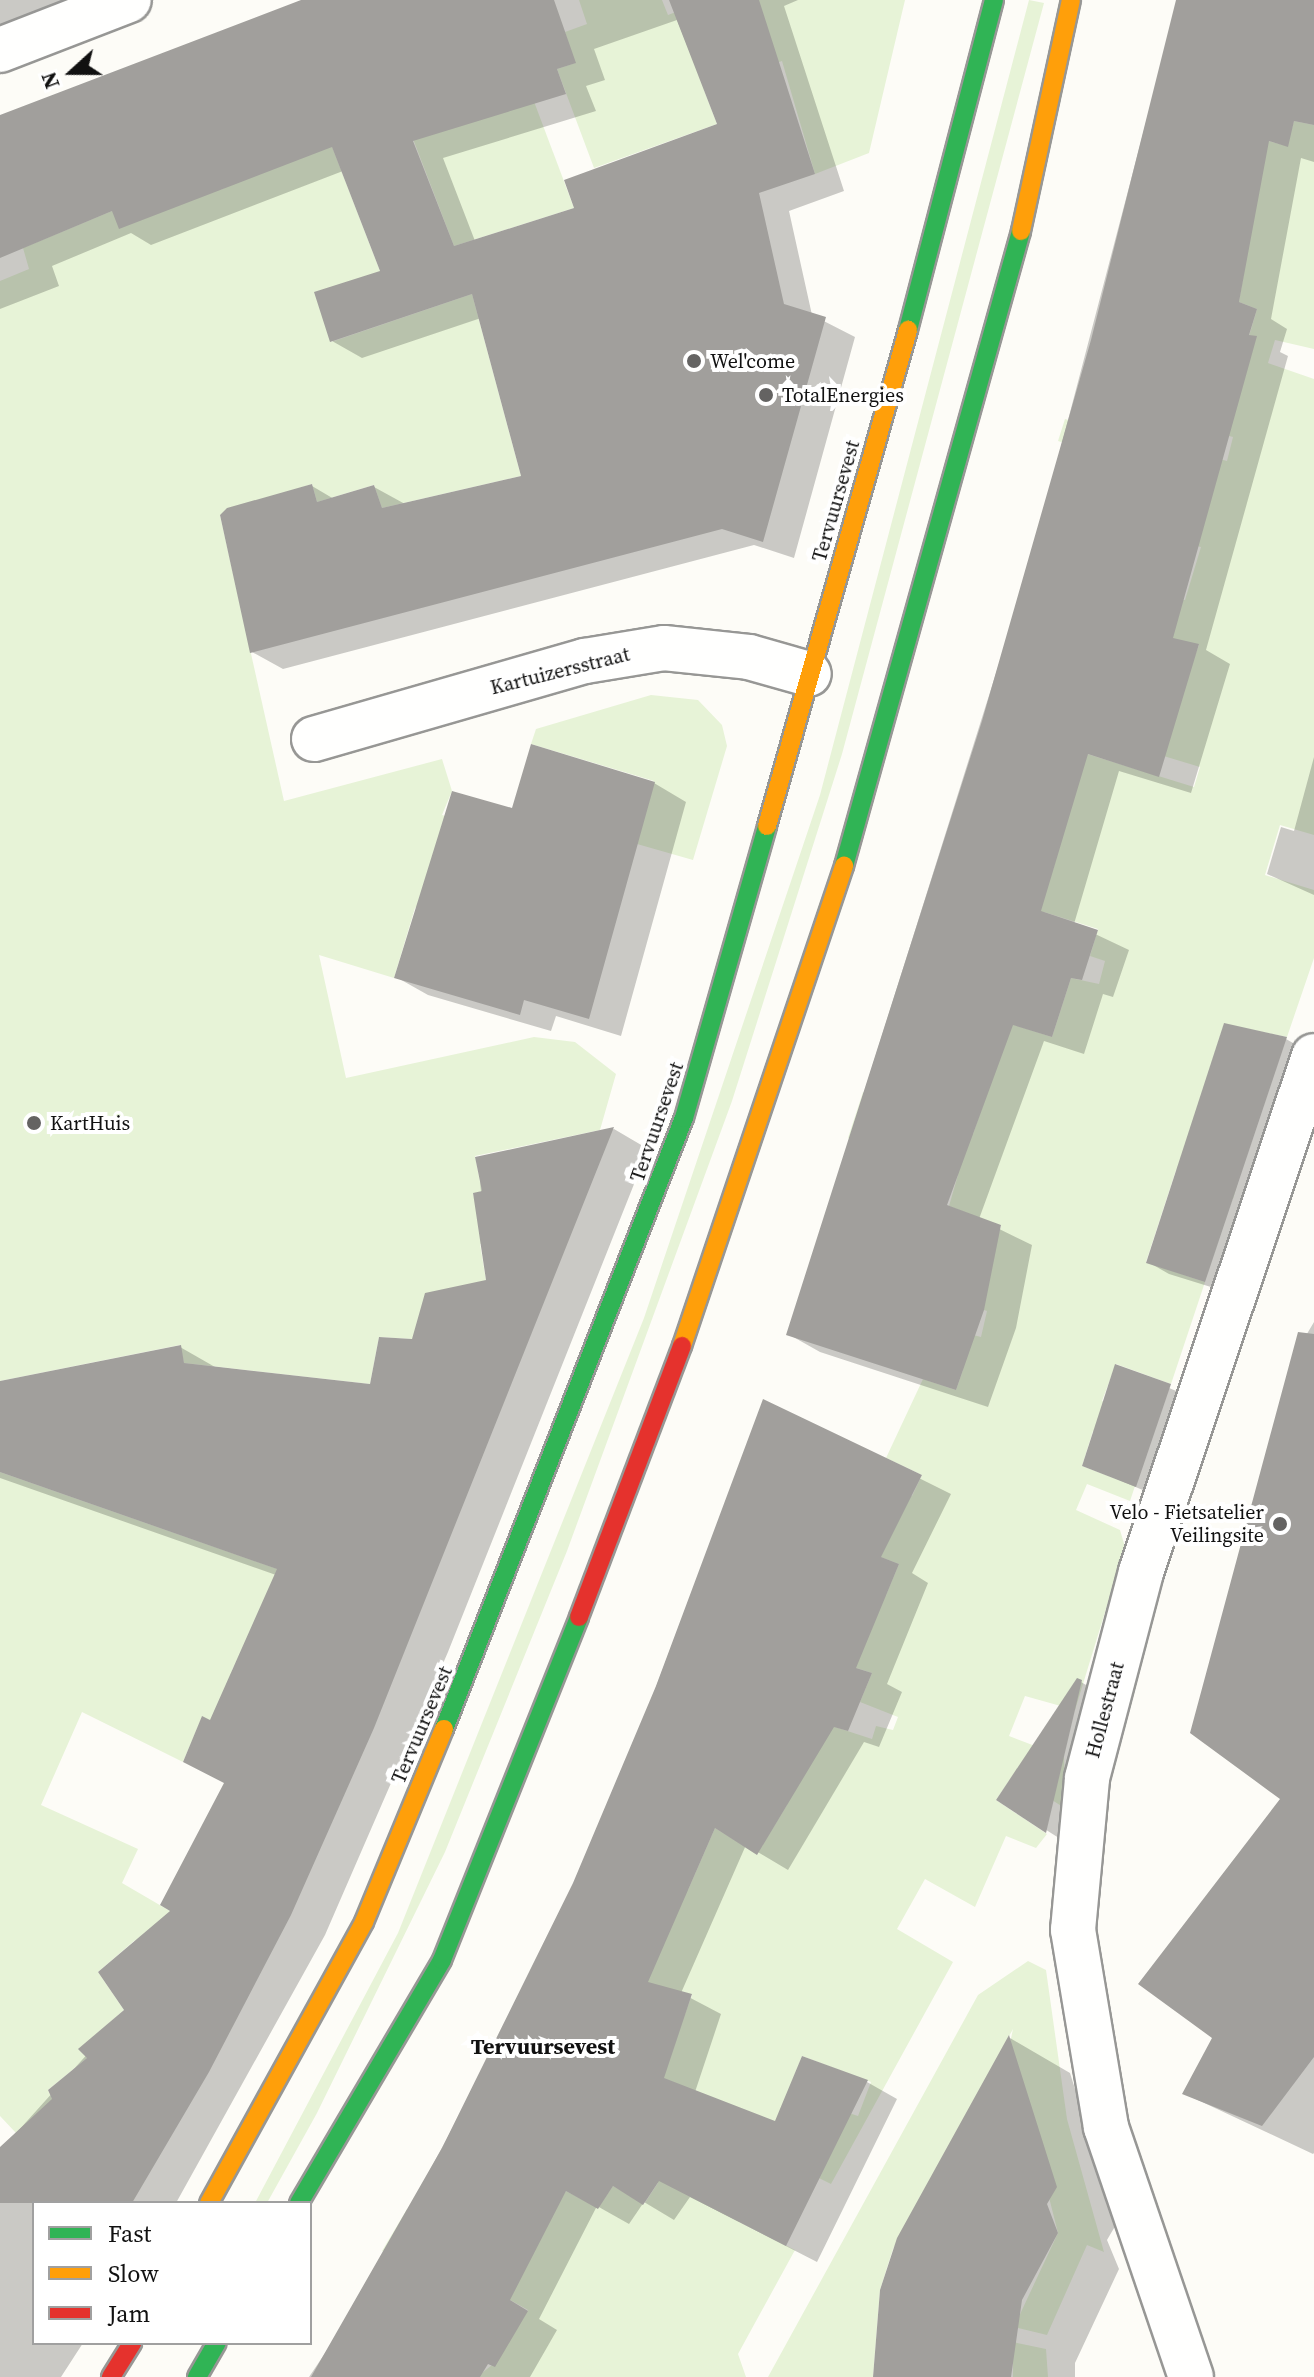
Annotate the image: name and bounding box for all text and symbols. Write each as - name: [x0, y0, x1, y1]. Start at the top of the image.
- north arrow: [32, 32, 112, 112]
- text: N: [33, 68, 66, 93]
- place label: Wel'come: [710, 349, 795, 373]
- marker: Wel'come: [685, 352, 703, 370]
- place label: TotalEnergies: [782, 383, 904, 407]
- marker: TotalEnergies: [757, 386, 775, 404]
- street label: Tervuursevest: [807, 438, 865, 564]
- street label: Kartuizersstraat: [488, 642, 632, 700]
- street label: Tervuursevest: [625, 1059, 689, 1185]
- place label: KartHuis: [50, 1111, 130, 1135]
- marker: KartHuis: [25, 1114, 43, 1132]
- place label: Velo - Fietsatelier Veilingsite: [1109, 1500, 1264, 1547]
- marker: Velo - Fietsatelier Veilingsite: [1271, 1515, 1289, 1533]
- street label: Hollestraat: [1081, 1659, 1129, 1761]
- street label: Tervuursevest: [387, 1663, 457, 1787]
- district label: Tervuursevest: [471, 2034, 615, 2060]
- legend: [32, 2201, 312, 2345]
- text: Fast: [108, 2217, 151, 2250]
- text: Slow: [108, 2257, 159, 2290]
- text: Jam: [108, 2297, 150, 2330]

